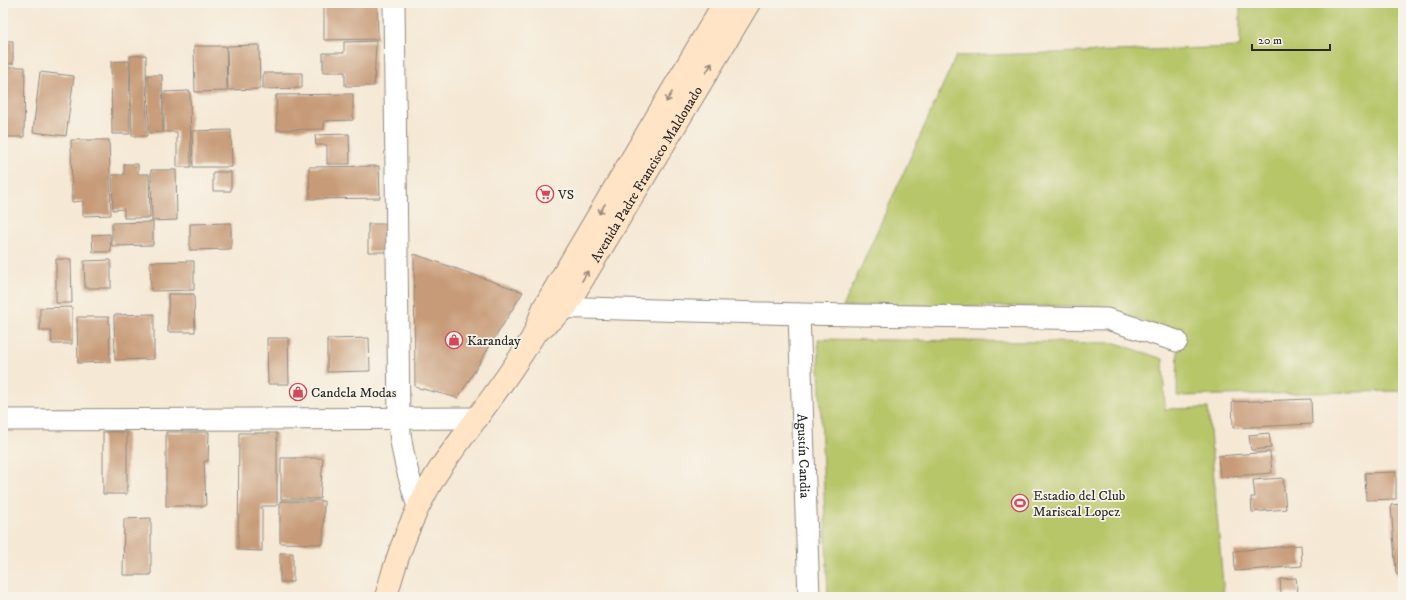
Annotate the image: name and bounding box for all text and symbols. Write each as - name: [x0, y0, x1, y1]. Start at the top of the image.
- scale bar: [1252, 26, 1330, 52]
- text: 20 m: [1258, 33, 1282, 48]
- one-way arrow: [705, 63, 713, 74]
- street label: Avenida Padre Francisco Maldonado: [587, 83, 707, 266]
- one-way arrow: [664, 91, 672, 103]
- supermarket icon: VS: [535, 184, 555, 204]
- place label: VS: [557, 186, 574, 204]
- one-way arrow: [598, 203, 606, 215]
- one-way arrow: [581, 270, 589, 282]
- shop icon: Karanday: [444, 330, 464, 350]
- place label: Karanday: [467, 332, 521, 350]
- shop icon: Candela Modas: [288, 382, 308, 402]
- place label: Candela Modas: [311, 384, 397, 402]
- street label: Agustín Candia: [793, 413, 814, 499]
- place label: Estadio del Club Mariscal Lopez: [1033, 487, 1126, 521]
- sports icon: Estadio del Club Mariscal Lopez: [1010, 493, 1030, 513]

